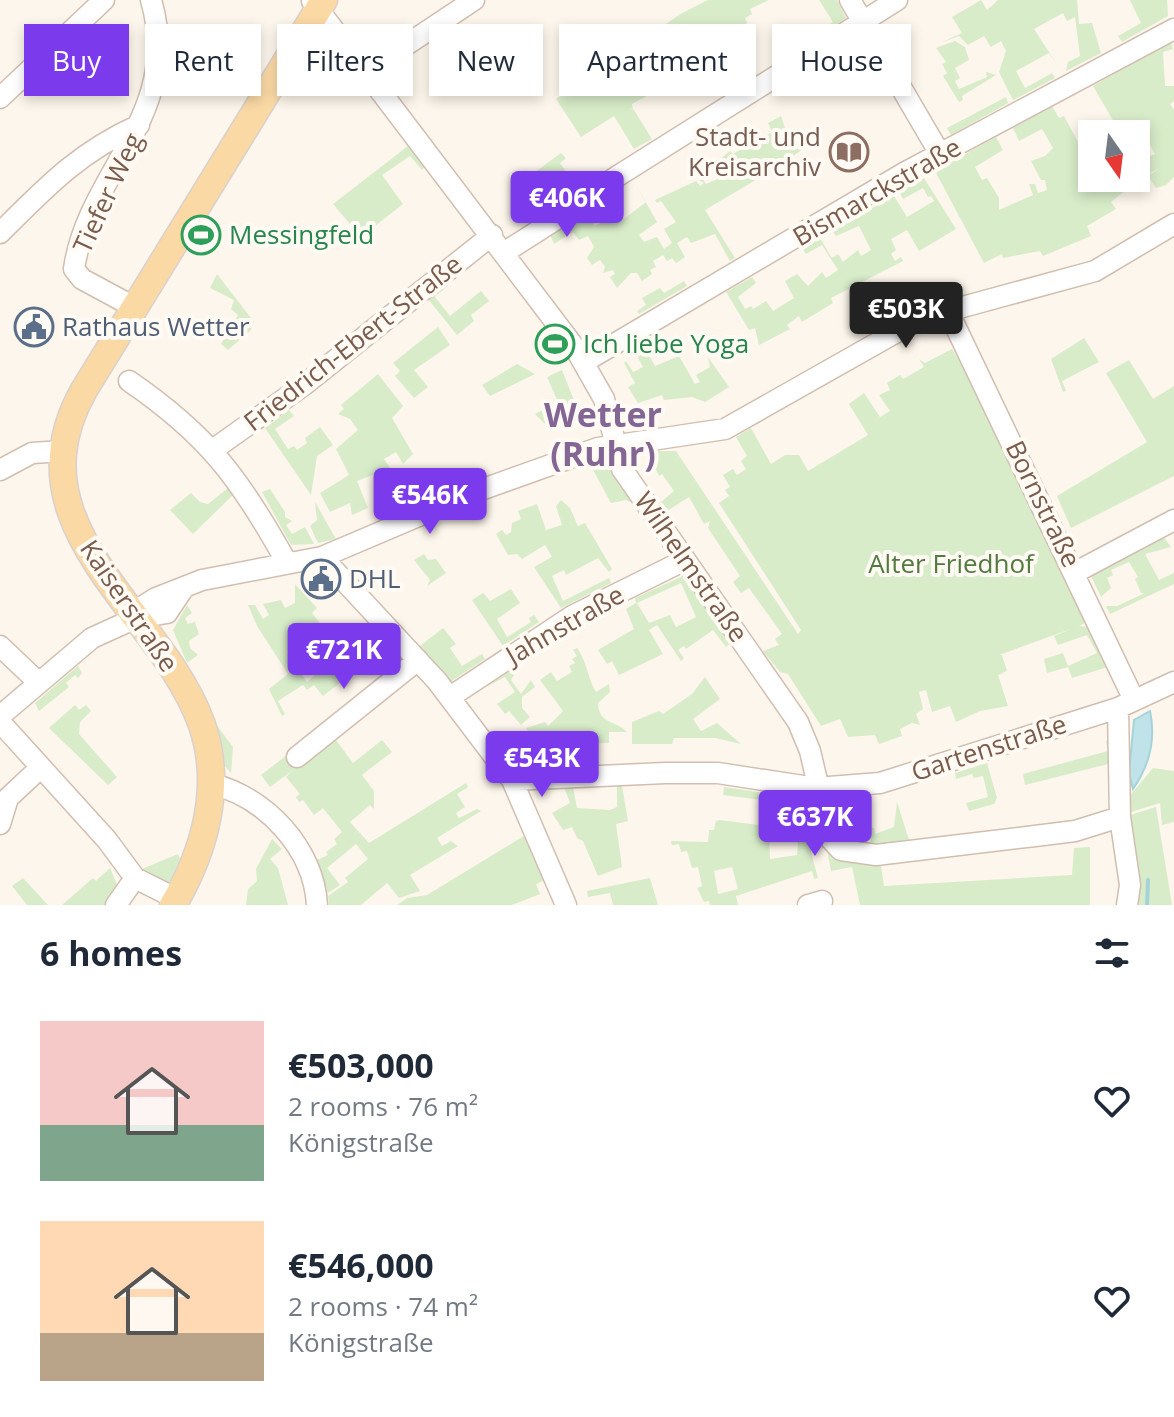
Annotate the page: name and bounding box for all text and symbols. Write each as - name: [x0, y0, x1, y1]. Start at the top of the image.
- chip: Buy: [24, 24, 129, 96]
- chip: Rent: [145, 24, 261, 96]
- chip: Filters: [277, 24, 413, 96]
- chip: New: [429, 24, 543, 96]
- chip: Apartment: [559, 24, 756, 96]
- chip: House: [772, 24, 911, 96]
- place label: Stadt- und Kreisarchiv: [688, 118, 821, 184]
- north arrow: [1078, 120, 1150, 192]
- map controls: [1078, 120, 1150, 192]
- street label: Tiefer Weg: [64, 127, 151, 259]
- street label: Bismarckstraße: [786, 128, 967, 254]
- library icon: Stadt- und Kreisarchiv: [828, 131, 870, 173]
- pin: €406K: [511, 171, 623, 239]
- text: €406K: [529, 179, 605, 215]
- sports icon: Messingfeld: [180, 214, 222, 256]
- place label: Messingfeld: [229, 216, 374, 252]
- street label: Friedrich-Ebert-Straße: [236, 246, 469, 439]
- pin: €503K: [850, 282, 962, 350]
- text: €503K: [868, 290, 944, 326]
- public building icon: Rathaus Wetter: [13, 306, 55, 348]
- place label: Rathaus Wetter: [62, 308, 250, 344]
- sports icon: Ich liebe Yoga: [534, 323, 576, 365]
- place label: Ich liebe Yoga: [583, 325, 749, 361]
- district label: Wetter (Ruhr): [544, 391, 662, 476]
- street label: Bornstraße: [998, 434, 1090, 573]
- pin: €546K: [374, 468, 486, 536]
- text: €546K: [392, 476, 468, 512]
- street label: Wilhelmstraße: [627, 484, 757, 649]
- street label: Kaiserstraße: [72, 532, 187, 679]
- park label: Alter Friedhof: [868, 545, 1035, 581]
- public building icon: DHL: [300, 558, 342, 600]
- place label: DHL: [349, 560, 401, 596]
- street label: Jahnstraße: [496, 576, 630, 674]
- pin: €721K: [288, 623, 400, 691]
- text: €721K: [306, 631, 382, 667]
- street label: Gartenstraße: [906, 705, 1071, 789]
- pin: €543K: [486, 731, 598, 799]
- text: €543K: [504, 739, 580, 775]
- pin: €637K: [759, 790, 871, 858]
- text: €637K: [777, 798, 853, 834]
- text: 6 homes: [40, 930, 182, 976]
- icon: filters: [1090, 931, 1134, 975]
- text: €503,000: [288, 1042, 434, 1088]
- icon: home: [104, 1053, 200, 1149]
- icon: heart: [1090, 1079, 1134, 1123]
- text: 2 rooms · 76 m²: [288, 1088, 478, 1124]
- text: Königstraße: [288, 1124, 434, 1160]
- text: €546,000: [288, 1242, 434, 1288]
- icon: home: [104, 1253, 200, 1349]
- icon: heart: [1090, 1279, 1134, 1323]
- text: 2 rooms · 74 m²: [288, 1288, 478, 1324]
- text: Königstraße: [288, 1324, 434, 1360]

